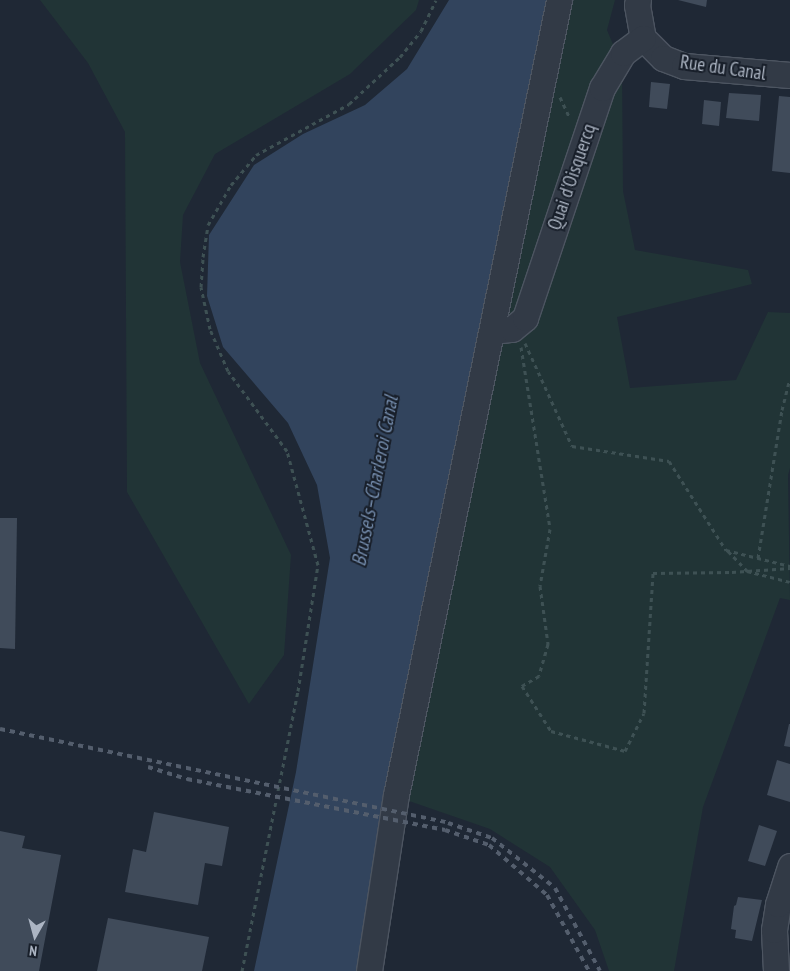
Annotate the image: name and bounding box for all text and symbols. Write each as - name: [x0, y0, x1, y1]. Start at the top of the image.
- street label: Rue du Canal: [679, 51, 767, 85]
- street label: Quai d'Oisquercq: [543, 121, 601, 233]
- water label: Brussels–Charleroi Canal: [347, 394, 403, 568]
- north arrow: [10, 911, 60, 961]
- text: N: [28, 941, 38, 960]

